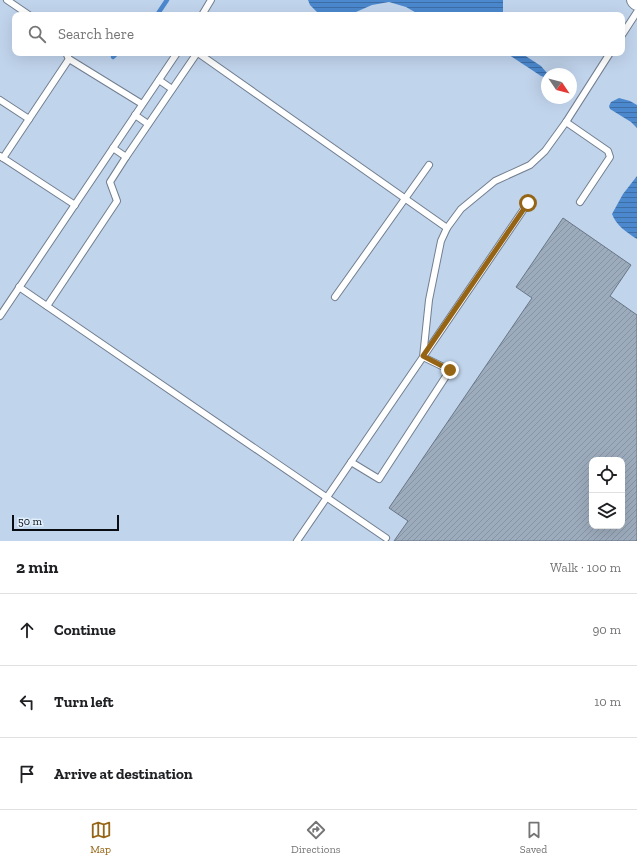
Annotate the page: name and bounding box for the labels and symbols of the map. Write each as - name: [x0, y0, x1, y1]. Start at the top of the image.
- north arrow: [541, 68, 577, 104]
- route start: [519, 194, 537, 212]
- route end: [441, 361, 459, 379]
- scale bar: [12, 513, 119, 532]

